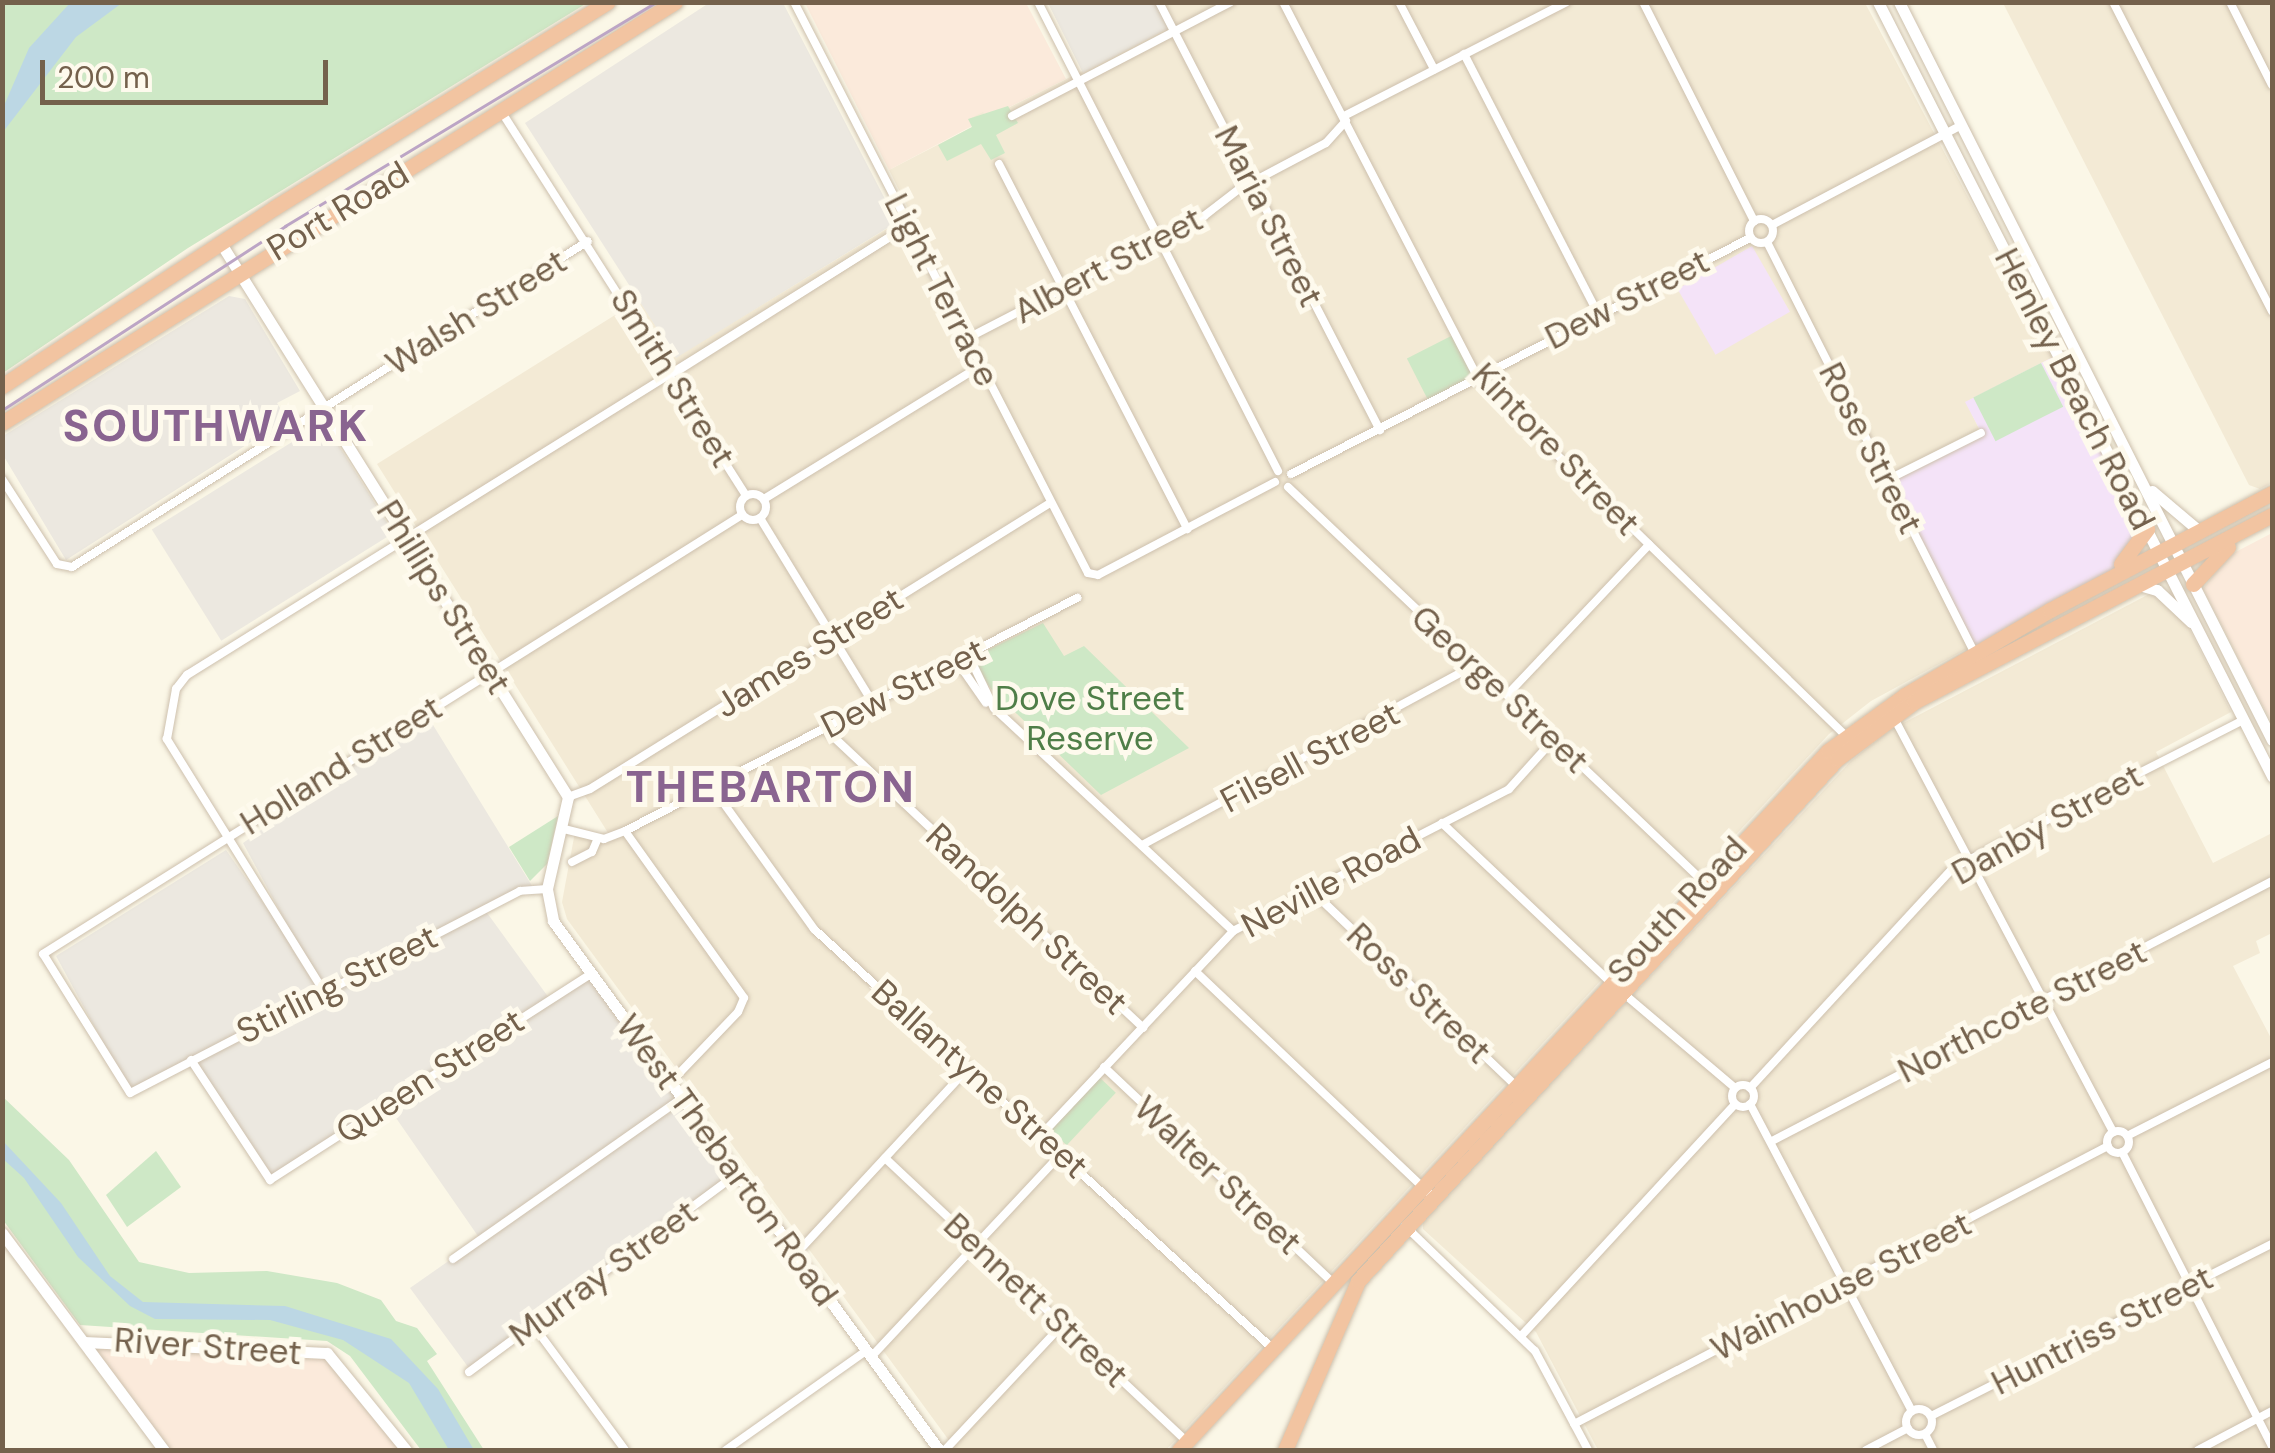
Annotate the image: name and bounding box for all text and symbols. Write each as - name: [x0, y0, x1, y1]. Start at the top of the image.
- scale bar: [45, 40, 332, 102]
- text: 200 m: [57, 58, 150, 97]
- street label: Maria Street: [1205, 119, 1333, 313]
- street label: Port Road: [260, 152, 416, 270]
- street label: Light Terrace: [875, 187, 1009, 393]
- street label: Albert Street: [1006, 198, 1210, 332]
- street label: Walsh Street: [378, 240, 574, 384]
- street label: Dew Street: [1538, 240, 1716, 358]
- street label: Henley Beach Road: [1986, 241, 2164, 537]
- street label: Smith Street: [602, 281, 744, 475]
- street label: Kintore Street: [1463, 354, 1649, 544]
- street label: Rose Street: [1810, 355, 1932, 541]
- district label: SOUTHWARK: [62, 399, 370, 453]
- street label: Phillips Street: [368, 492, 520, 702]
- street label: James Street: [707, 578, 911, 726]
- street label: George Street: [1403, 596, 1597, 782]
- street label: Dew Street: [814, 629, 992, 747]
- park label: Dove Street Reserve: [995, 677, 1185, 759]
- street label: Holland Street: [232, 686, 450, 844]
- street label: Filsell Street: [1213, 692, 1407, 822]
- street label: Danby Street: [1944, 754, 2150, 894]
- district label: THEBARTON: [626, 760, 916, 814]
- street label: Randolph Street: [917, 815, 1137, 1023]
- street label: Neville Road: [1234, 817, 1428, 947]
- street label: South Road: [1598, 828, 1756, 992]
- street label: Ross Street: [1338, 914, 1500, 1072]
- street label: Stirling Street: [230, 915, 444, 1053]
- street label: Northcote Street: [1891, 930, 2153, 1092]
- street label: Ballantyne Street: [863, 971, 1097, 1187]
- street label: Queen Street: [328, 1000, 532, 1152]
- street label: West Thebarton Road: [607, 1006, 847, 1314]
- street label: Walter Street: [1126, 1087, 1310, 1263]
- street label: Murray Street: [501, 1191, 705, 1355]
- street label: Wainhouse Street: [1704, 1202, 1978, 1370]
- street label: Bennett Street: [935, 1204, 1137, 1396]
- street label: Huntriss Street: [1984, 1256, 2220, 1404]
- street label: River Street: [113, 1318, 303, 1374]

